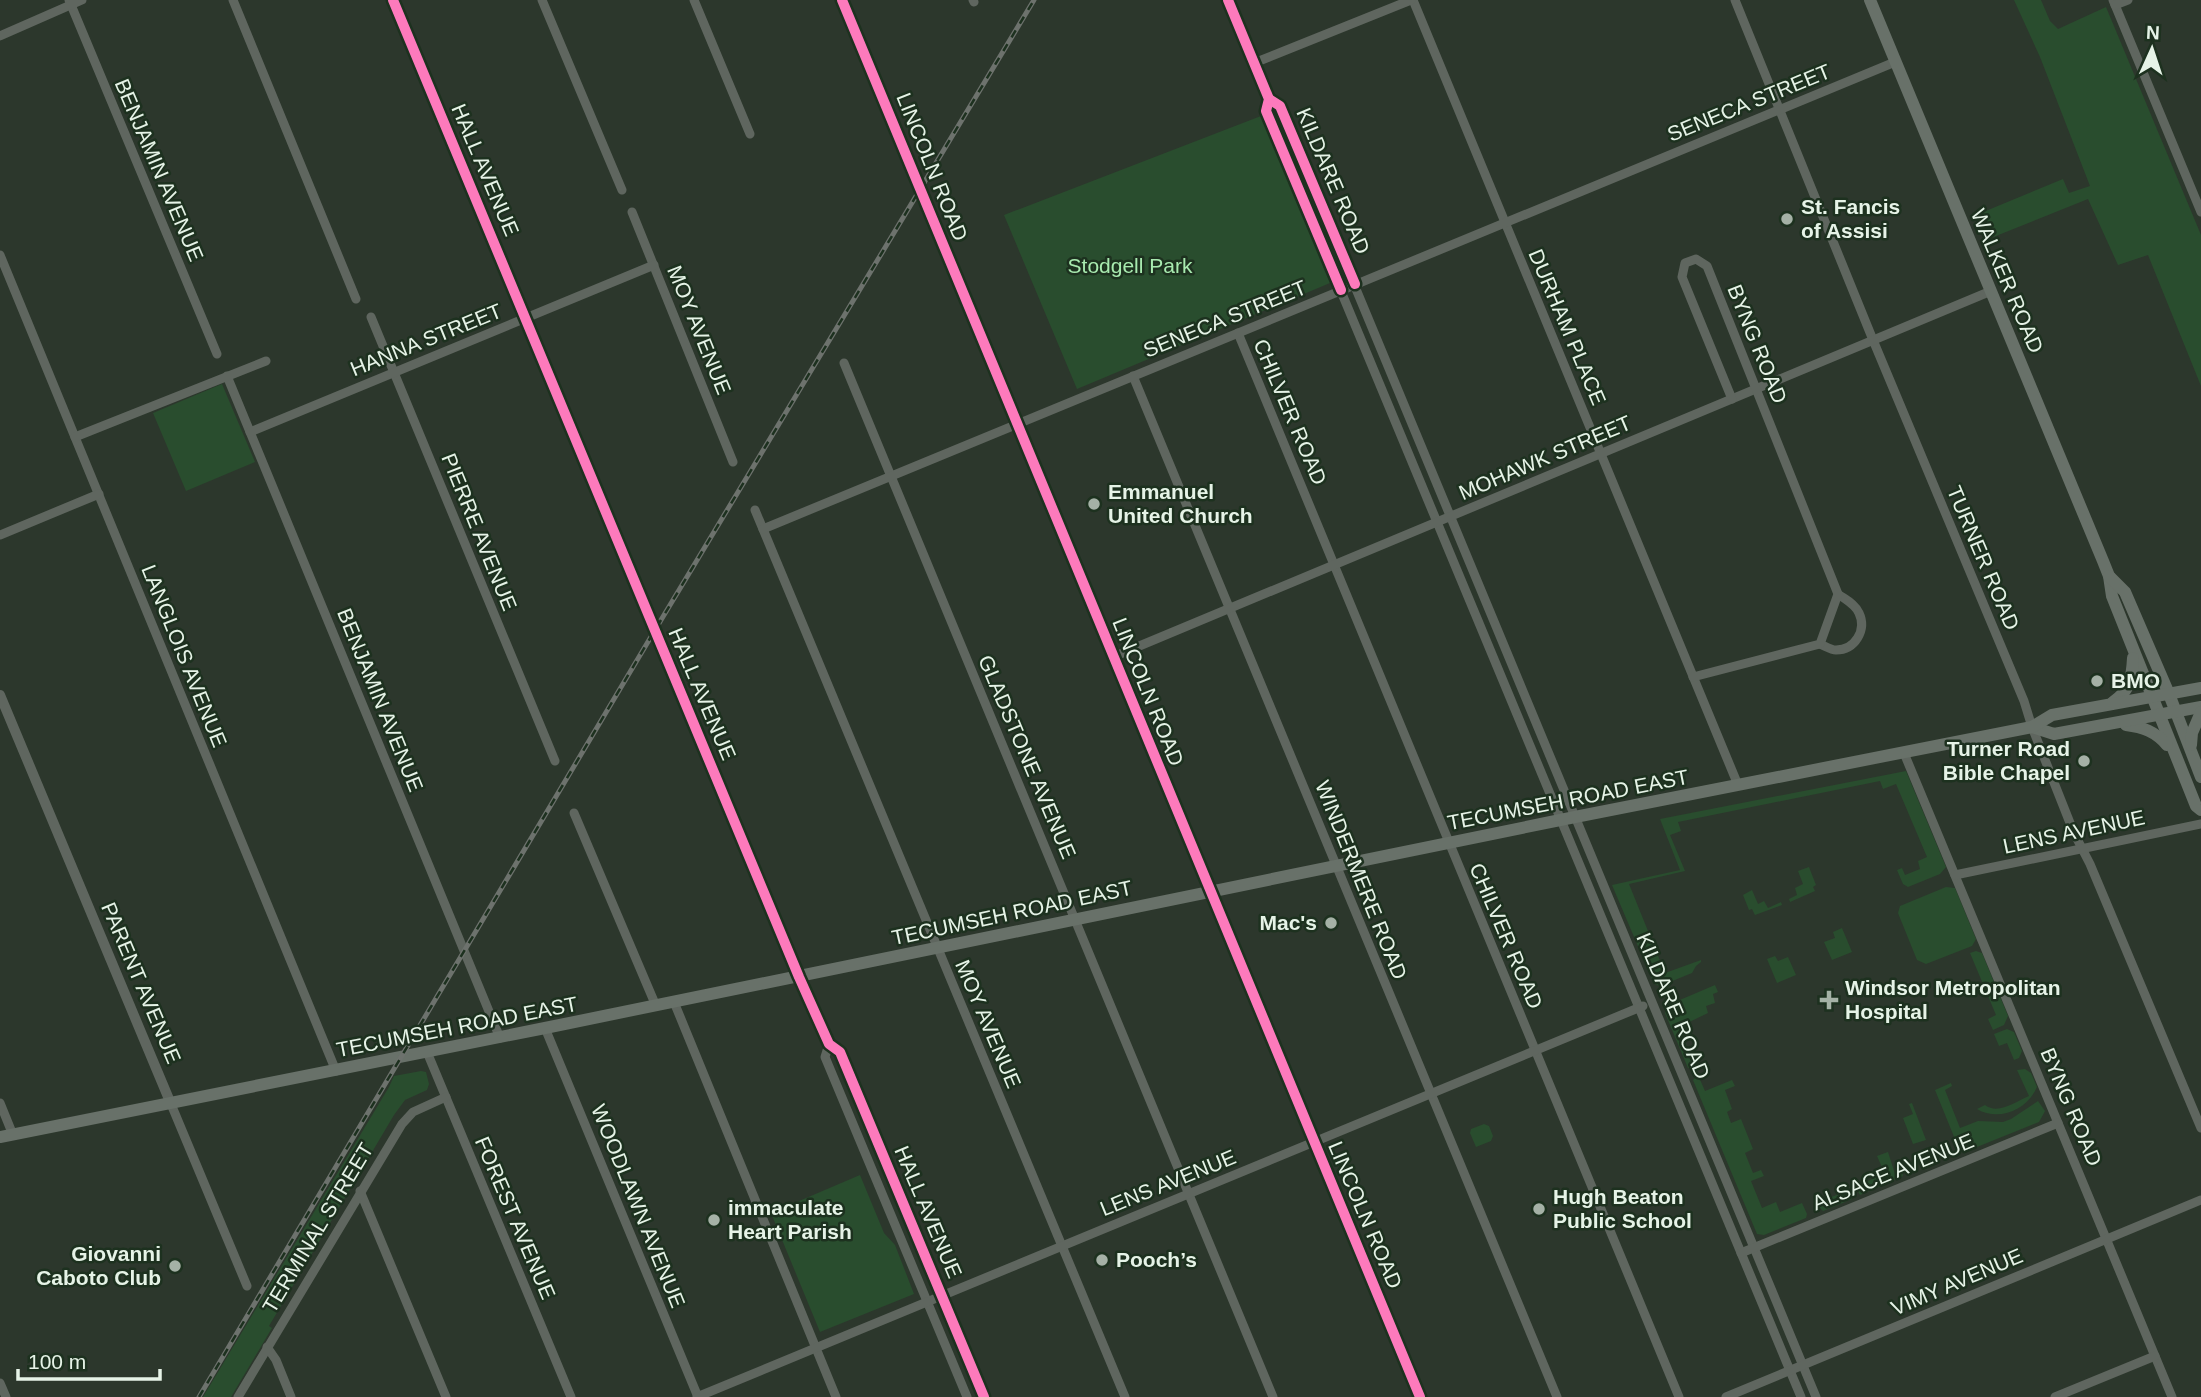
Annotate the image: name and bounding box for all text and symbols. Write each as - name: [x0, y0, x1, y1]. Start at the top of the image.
- north arrow: [2117, 14, 2187, 84]
- text: N: [2145, 22, 2160, 43]
- street label: SENECA STREET: [1664, 59, 1834, 146]
- street label: BENJAMIN AVENUE: [111, 75, 208, 264]
- street label: LINCOLN ROAD: [892, 89, 973, 244]
- street label: HALL AVENUE: [447, 100, 524, 239]
- street label: KILDARE ROAD: [1292, 104, 1375, 257]
- place label: St. Fancis of Assisi: [1801, 195, 1900, 242]
- street label: WALKER ROAD: [1967, 205, 2048, 356]
- marker: St. Fancis of Assisi: [1779, 211, 1795, 227]
- street label: DURHAM PLACE: [1524, 246, 1611, 408]
- park label: Stodgell Park: [1068, 254, 1193, 277]
- street label: MOY AVENUE: [663, 262, 736, 398]
- street label: SENECA STREET: [1140, 275, 1310, 362]
- street label: BYNG ROAD: [1723, 281, 1792, 407]
- street label: HANNA STREET: [347, 299, 505, 380]
- street label: CHILVER ROAD: [1249, 336, 1332, 488]
- street label: MOHAWK STREET: [1455, 411, 1634, 504]
- street label: PIERRE AVENUE: [437, 450, 522, 614]
- place label: Emmanuel United Church: [1108, 480, 1253, 527]
- street label: TURNER ROAD: [1943, 482, 2024, 633]
- marker: Emmanuel United Church: [1086, 496, 1102, 512]
- street label: LANGLOIS AVENUE: [137, 561, 232, 750]
- street label: BENJAMIN AVENUE: [333, 605, 428, 795]
- street label: LINCOLN ROAD: [1108, 614, 1189, 769]
- street label: HALL AVENUE: [664, 624, 741, 763]
- street label: GLADSTONE AVENUE: [974, 652, 1081, 862]
- place label: BMO: [2111, 669, 2160, 692]
- marker: BMO: [2089, 673, 2105, 689]
- place label: Turner Road Bible Chapel: [1943, 737, 2070, 784]
- marker: Turner Road Bible Chapel: [2076, 753, 2092, 769]
- street label: TECUMSEH ROAD EAST: [1445, 765, 1691, 834]
- street label: WINDERMERE ROAD: [1311, 777, 1412, 983]
- street label: LENS AVENUE: [2001, 805, 2147, 858]
- street label: CHILVER ROAD: [1465, 860, 1548, 1012]
- street label: TECUMSEH ROAD EAST: [890, 876, 1134, 949]
- street label: PARENT AVENUE: [97, 899, 186, 1067]
- place label: Mac's: [1259, 911, 1317, 934]
- marker: Mac's: [1323, 915, 1339, 931]
- street label: KILDARE ROAD: [1632, 929, 1715, 1082]
- street label: MOY AVENUE: [951, 956, 1026, 1091]
- place label: Windsor Metropolitan Hospital: [1845, 976, 2061, 1023]
- marker: Windsor Metropolitan Hospital: [1819, 990, 1839, 1010]
- street label: TECUMSEH ROAD EAST: [334, 992, 580, 1061]
- street label: BYNG ROAD: [2036, 1044, 2107, 1169]
- street label: WOODLAWN AVENUE: [587, 1101, 690, 1311]
- street label: ALSACE AVENUE: [1809, 1129, 1977, 1214]
- street label: FOREST AVENUE: [471, 1133, 560, 1303]
- street label: TERMINAL STREET: [258, 1138, 377, 1317]
- street label: LINCOLN ROAD: [1324, 1138, 1407, 1292]
- street label: HALL AVENUE: [890, 1142, 967, 1281]
- street label: LENS AVENUE: [1097, 1145, 1239, 1220]
- place label: Hugh Beaton Public School: [1553, 1185, 1692, 1232]
- place label: immaculate Heart Parish: [728, 1196, 852, 1243]
- marker: Hugh Beaton Public School: [1531, 1201, 1547, 1217]
- marker: immaculate Heart Parish: [706, 1212, 722, 1228]
- place label: Giovanni Caboto Club: [36, 1242, 161, 1289]
- street label: VIMY AVENUE: [1888, 1244, 2026, 1320]
- place label: Pooch’s: [1116, 1248, 1197, 1271]
- marker: Pooch’s: [1094, 1252, 1110, 1268]
- marker: Giovanni Caboto Club: [167, 1258, 183, 1274]
- scale bar: [18, 1338, 159, 1382]
- text: 100 m: [28, 1350, 86, 1373]

